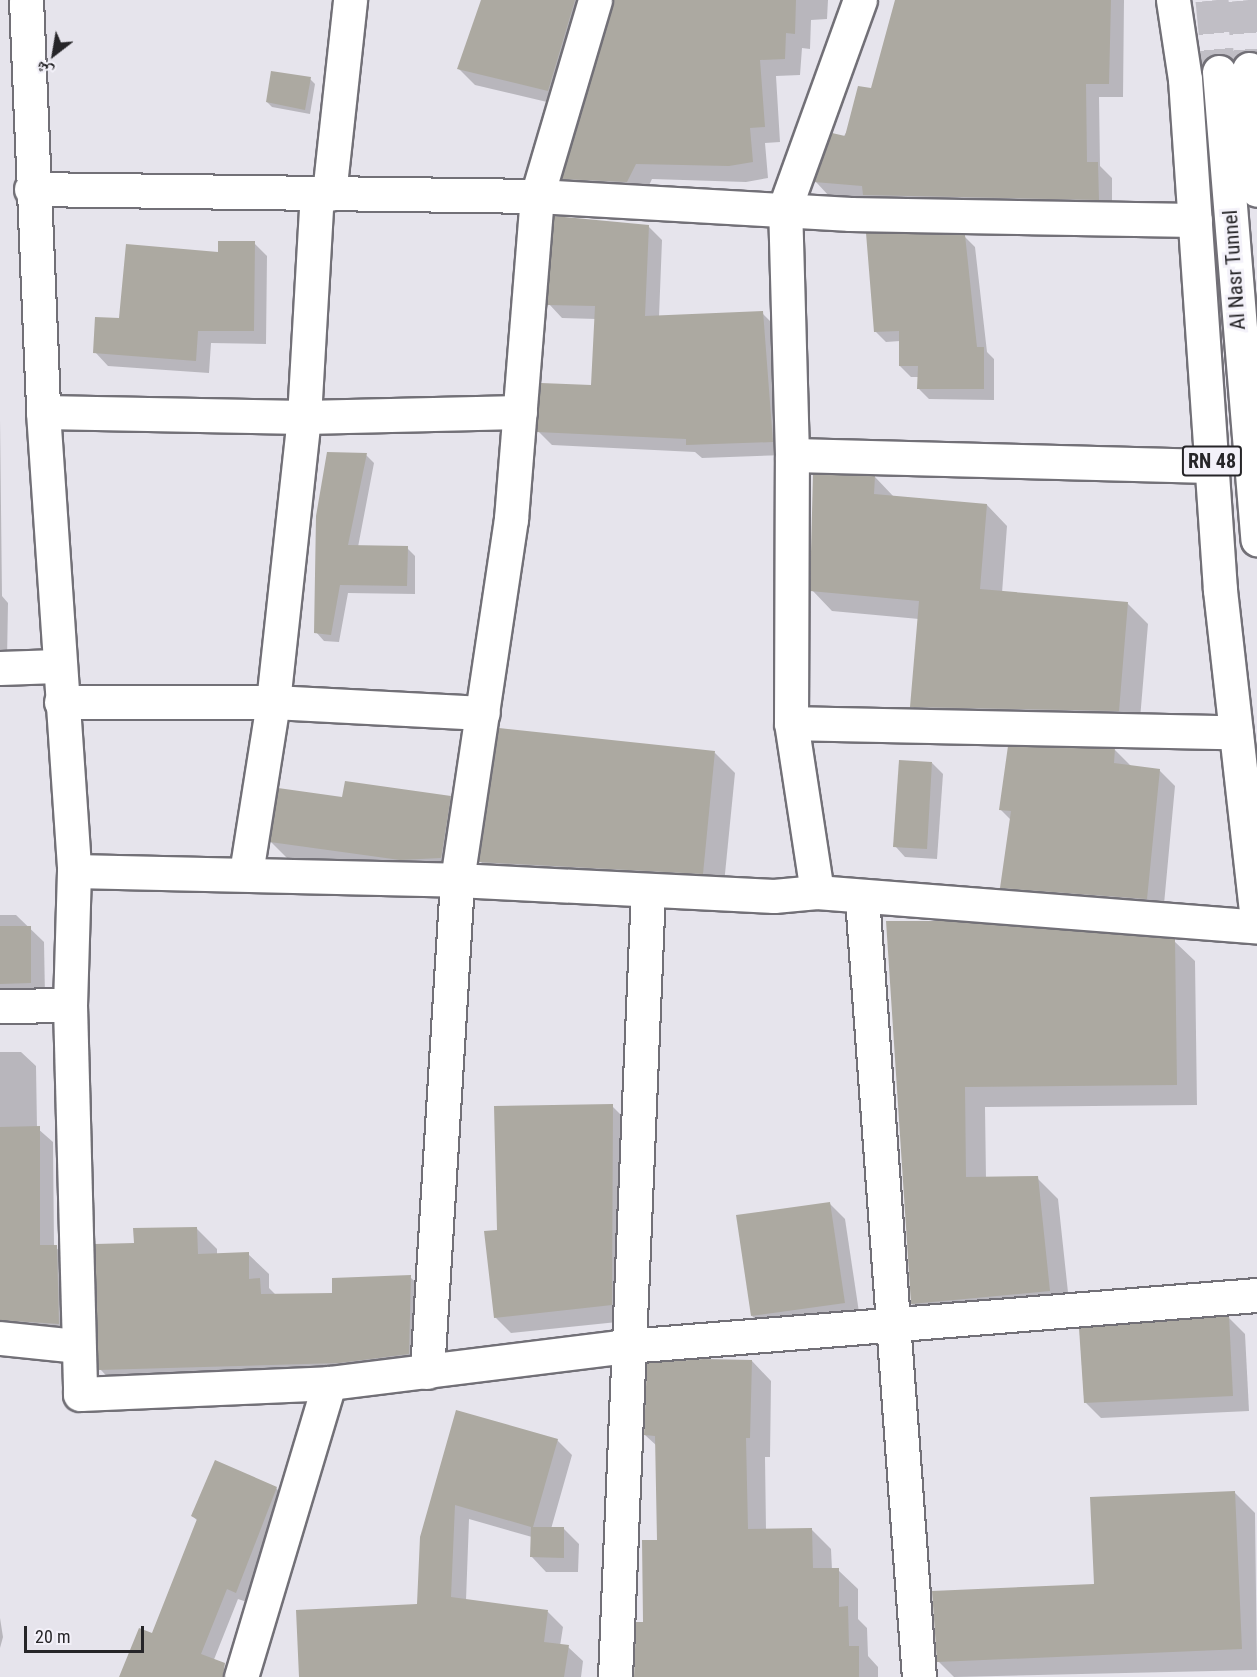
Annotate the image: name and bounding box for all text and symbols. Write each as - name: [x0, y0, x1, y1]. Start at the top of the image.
- north arrow: [24, 24, 84, 84]
- text: ش: [32, 57, 57, 82]
- street label: Al Nasr Tunnel: [1217, 209, 1251, 331]
- road number: RN 48: [1180, 444, 1244, 478]
- scale bar: [27, 1614, 147, 1652]
- text: 20 m: [35, 1626, 70, 1647]

